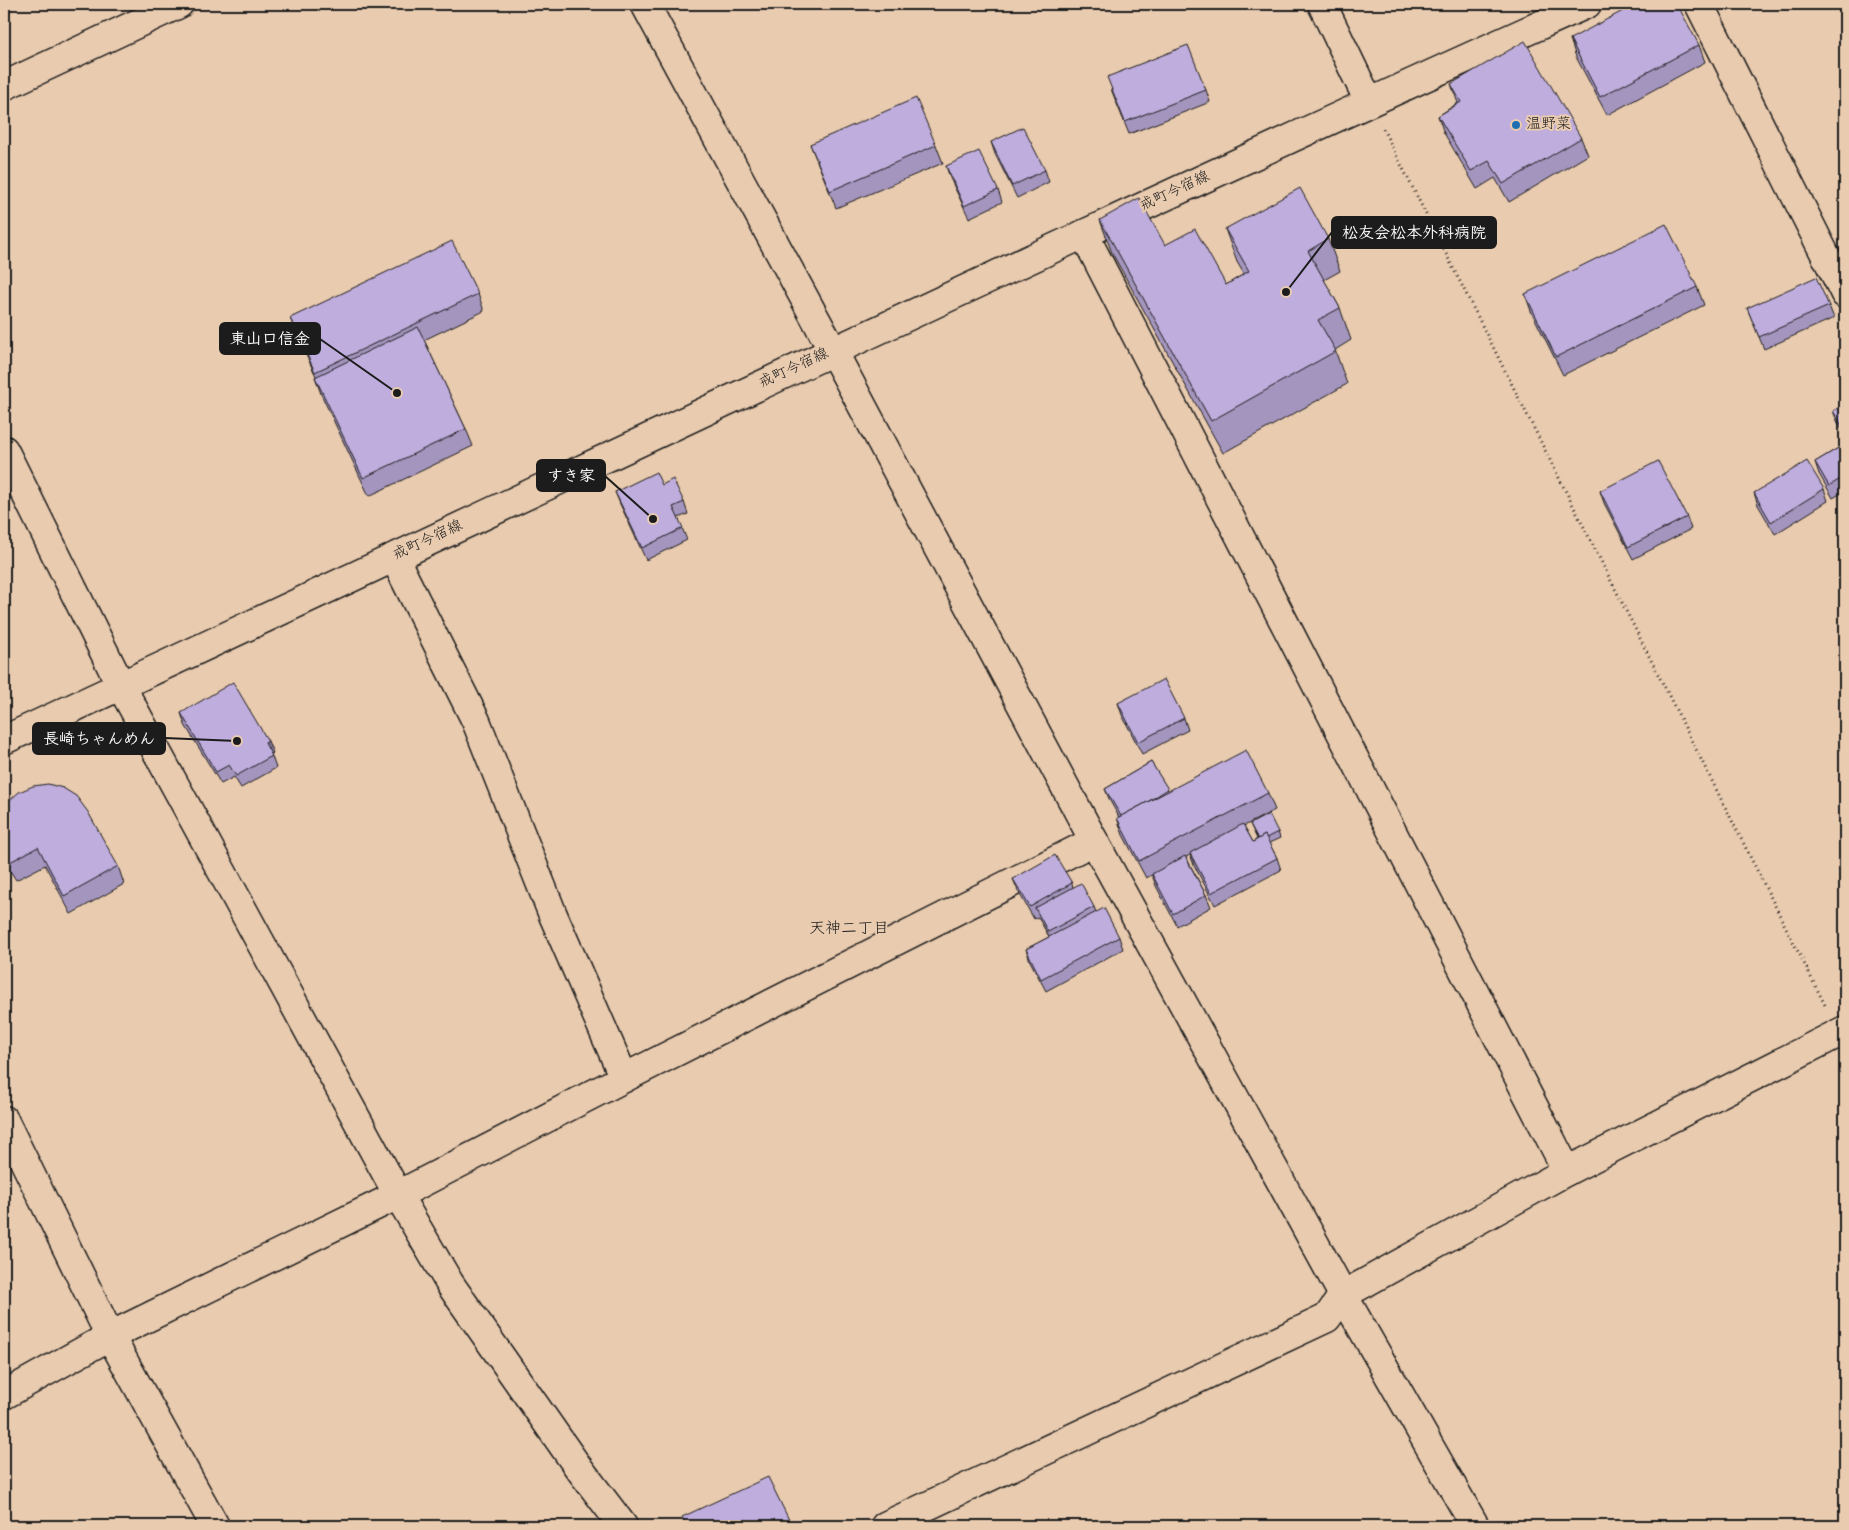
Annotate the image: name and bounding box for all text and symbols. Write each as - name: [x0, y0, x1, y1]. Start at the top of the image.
- place label: 温野菜: [1526, 115, 1571, 134]
- marker: 温野菜: [1510, 119, 1522, 131]
- street label: 戒町今宿線: [1137, 167, 1213, 216]
- callout: 松友会松本外科病院: [1332, 217, 1496, 248]
- text: 松友会松本外科病院: [1342, 224, 1486, 245]
- callout: 東山口信金: [220, 323, 320, 354]
- text: 東山口信金: [230, 330, 310, 351]
- street label: 戒町今宿線: [756, 344, 832, 393]
- callout: すき家: [537, 460, 605, 491]
- text: すき家: [547, 467, 595, 488]
- street label: 戒町今宿線: [390, 516, 466, 565]
- callout: 長崎ちゃんめん: [33, 723, 165, 754]
- text: 長崎ちゃんめん: [43, 730, 155, 751]
- district label: 天神二丁目: [809, 920, 889, 940]

